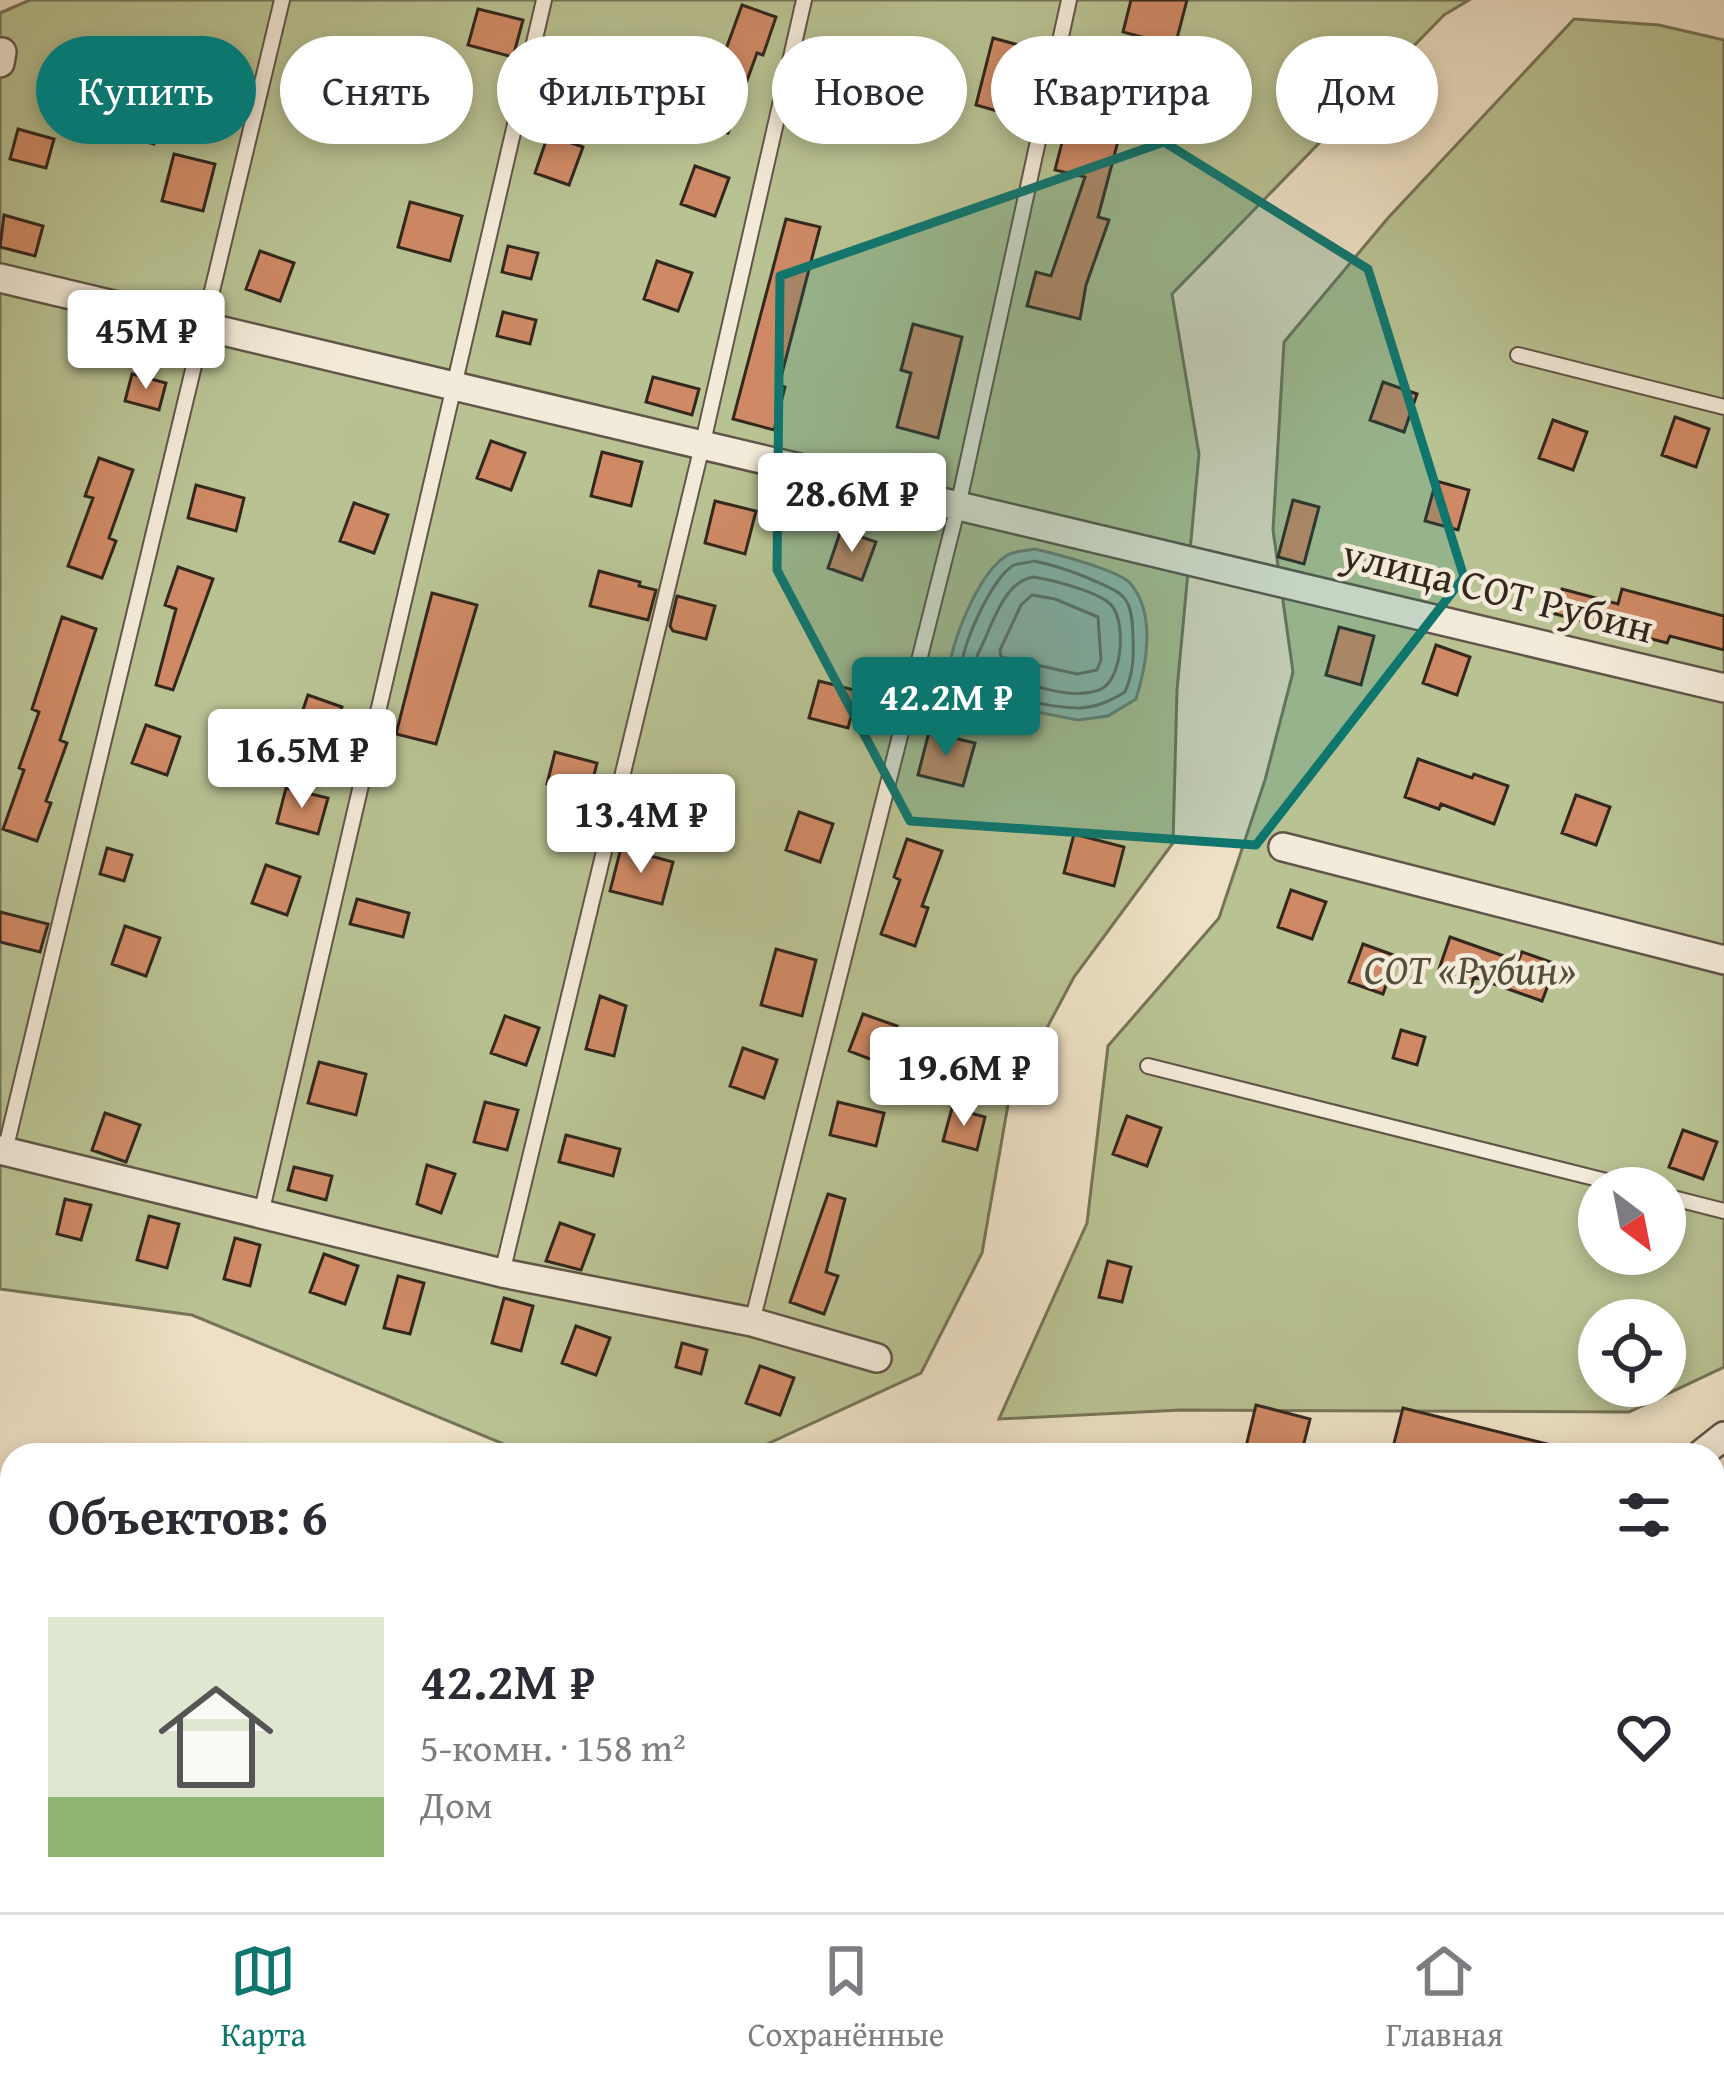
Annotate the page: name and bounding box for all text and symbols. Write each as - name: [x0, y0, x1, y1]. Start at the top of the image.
- chip: Купить: [36, 36, 256, 144]
- chip: Снять: [280, 36, 473, 144]
- chip: Фильтры: [497, 36, 748, 144]
- chip: Новое: [772, 36, 967, 144]
- chip: Квартира: [991, 36, 1252, 144]
- chip: Дом: [1276, 36, 1438, 144]
- pin: 45M ₽: [62, 290, 230, 392]
- text: 45M ₽: [95, 300, 197, 357]
- pin: 28.6M ₽: [741, 453, 963, 555]
- text: 28.6M ₽: [785, 463, 919, 520]
- street label: улица СОТ Рубин: [1335, 521, 1660, 658]
- pin: 42.2M ₽: [835, 657, 1057, 759]
- text: 42.2M ₽: [879, 667, 1013, 724]
- pin: 16.5M ₽: [191, 709, 413, 811]
- text: 16.5M ₽: [235, 719, 369, 776]
- pin: 13.4M ₽: [530, 774, 752, 876]
- text: 13.4M ₽: [574, 784, 708, 841]
- park label: СОТ «Рубин»: [1364, 938, 1576, 999]
- pin: 19.6M ₽: [853, 1027, 1075, 1129]
- text: 19.6M ₽: [897, 1037, 1031, 1094]
- north arrow: [1578, 1167, 1686, 1275]
- map controls: [1578, 1167, 1686, 1407]
- button: locate: [1578, 1299, 1686, 1407]
- text: Объектов: 6: [48, 1478, 328, 1553]
- icon: filters: [1611, 1482, 1677, 1548]
- text: 42.2M ₽: [420, 1643, 595, 1718]
- icon: home: [144, 1665, 288, 1809]
- icon: heart: [1611, 1704, 1677, 1770]
- text: 5-комн. · 158 m²: [420, 1718, 686, 1775]
- text: Дом: [420, 1775, 493, 1832]
- tab: Карта: [221, 1938, 306, 2058]
- tab: Сохранённые: [748, 1938, 944, 2058]
- tab: Главная: [1386, 1938, 1503, 2058]

